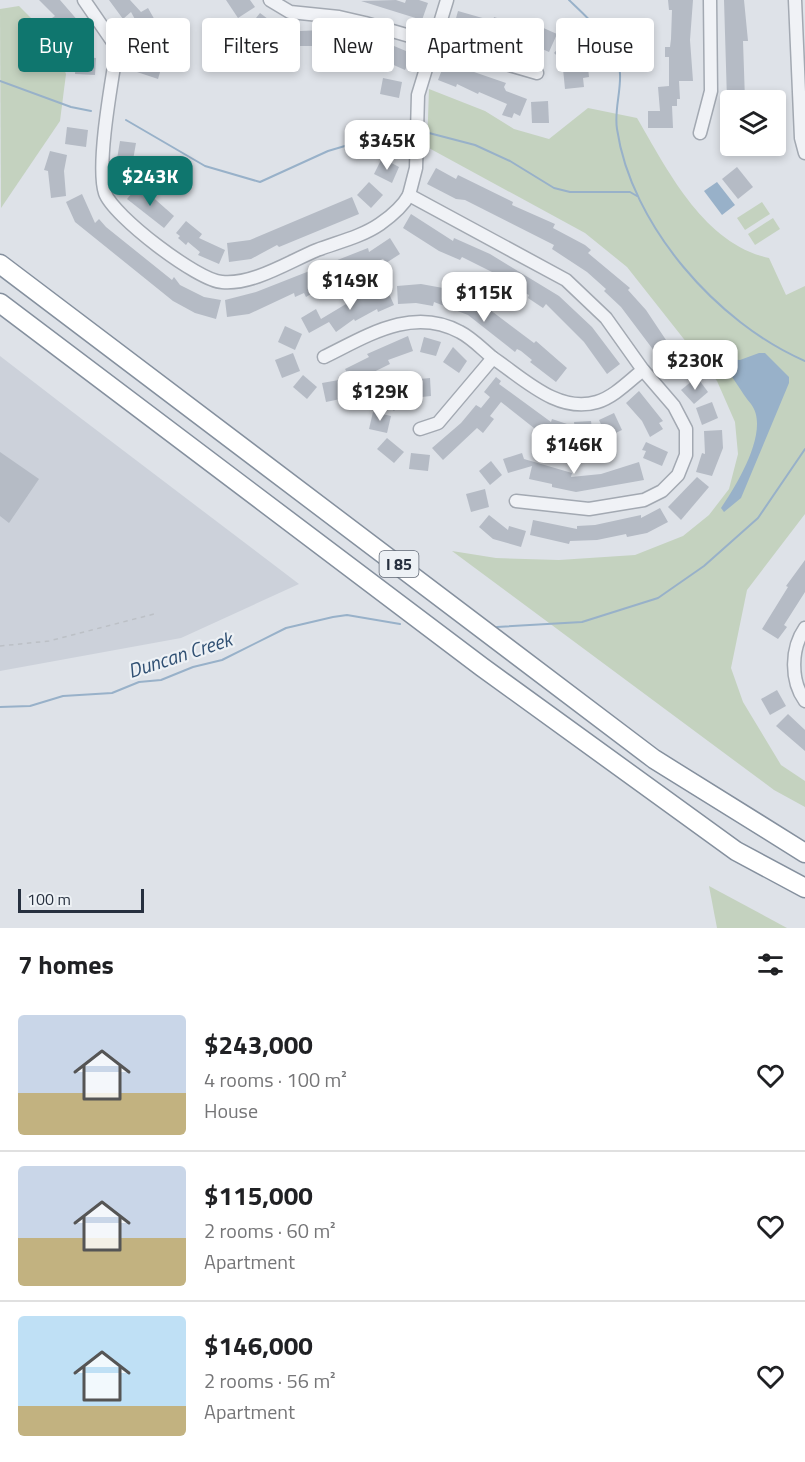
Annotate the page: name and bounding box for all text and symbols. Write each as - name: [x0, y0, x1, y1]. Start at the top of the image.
- chip: Buy: [18, 18, 94, 72]
- chip: Rent: [106, 18, 190, 72]
- chip: Filters: [202, 18, 300, 72]
- chip: New: [312, 18, 394, 72]
- chip: Apartment: [406, 18, 544, 72]
- chip: House: [556, 18, 654, 72]
- map controls: [720, 90, 786, 156]
- button: layers: [720, 90, 786, 156]
- pin: $345K: [345, 120, 429, 171]
- text: $345K: [359, 124, 415, 155]
- pin: $243K: [108, 156, 192, 207]
- text: $243K: [122, 160, 178, 191]
- pin: $149K: [308, 260, 392, 311]
- text: $149K: [322, 264, 378, 295]
- pin: $115K: [442, 272, 526, 323]
- text: $115K: [456, 276, 512, 307]
- pin: $230K: [653, 340, 737, 391]
- text: $230K: [667, 344, 723, 375]
- pin: $129K: [338, 371, 422, 422]
- text: $129K: [352, 375, 408, 406]
- pin: $146K: [532, 424, 616, 475]
- text: $146K: [546, 428, 602, 459]
- road number: I 85: [380, 551, 418, 577]
- water label: Duncan Creek: [124, 622, 238, 686]
- scale bar: [18, 886, 144, 914]
- text: 100 m: [27, 887, 71, 911]
- text: 7 homes: [18, 945, 114, 984]
- icon: filters: [754, 948, 787, 981]
- text: $243,000: [204, 1025, 313, 1064]
- icon: home: [66, 1039, 138, 1111]
- icon: heart: [754, 1059, 787, 1092]
- text: 4 rooms · 100 m²: [204, 1064, 347, 1095]
- text: House: [204, 1095, 258, 1126]
- text: $115,000: [204, 1176, 313, 1215]
- icon: home: [66, 1190, 138, 1262]
- icon: heart: [754, 1210, 787, 1243]
- text: 2 rooms · 60 m²: [204, 1215, 336, 1246]
- text: Apartment: [204, 1246, 295, 1277]
- text: $146,000: [204, 1326, 313, 1365]
- icon: home: [66, 1340, 138, 1412]
- icon: heart: [754, 1360, 787, 1393]
- text: 2 rooms · 56 m²: [204, 1365, 336, 1396]
- text: Apartment: [204, 1396, 295, 1427]

